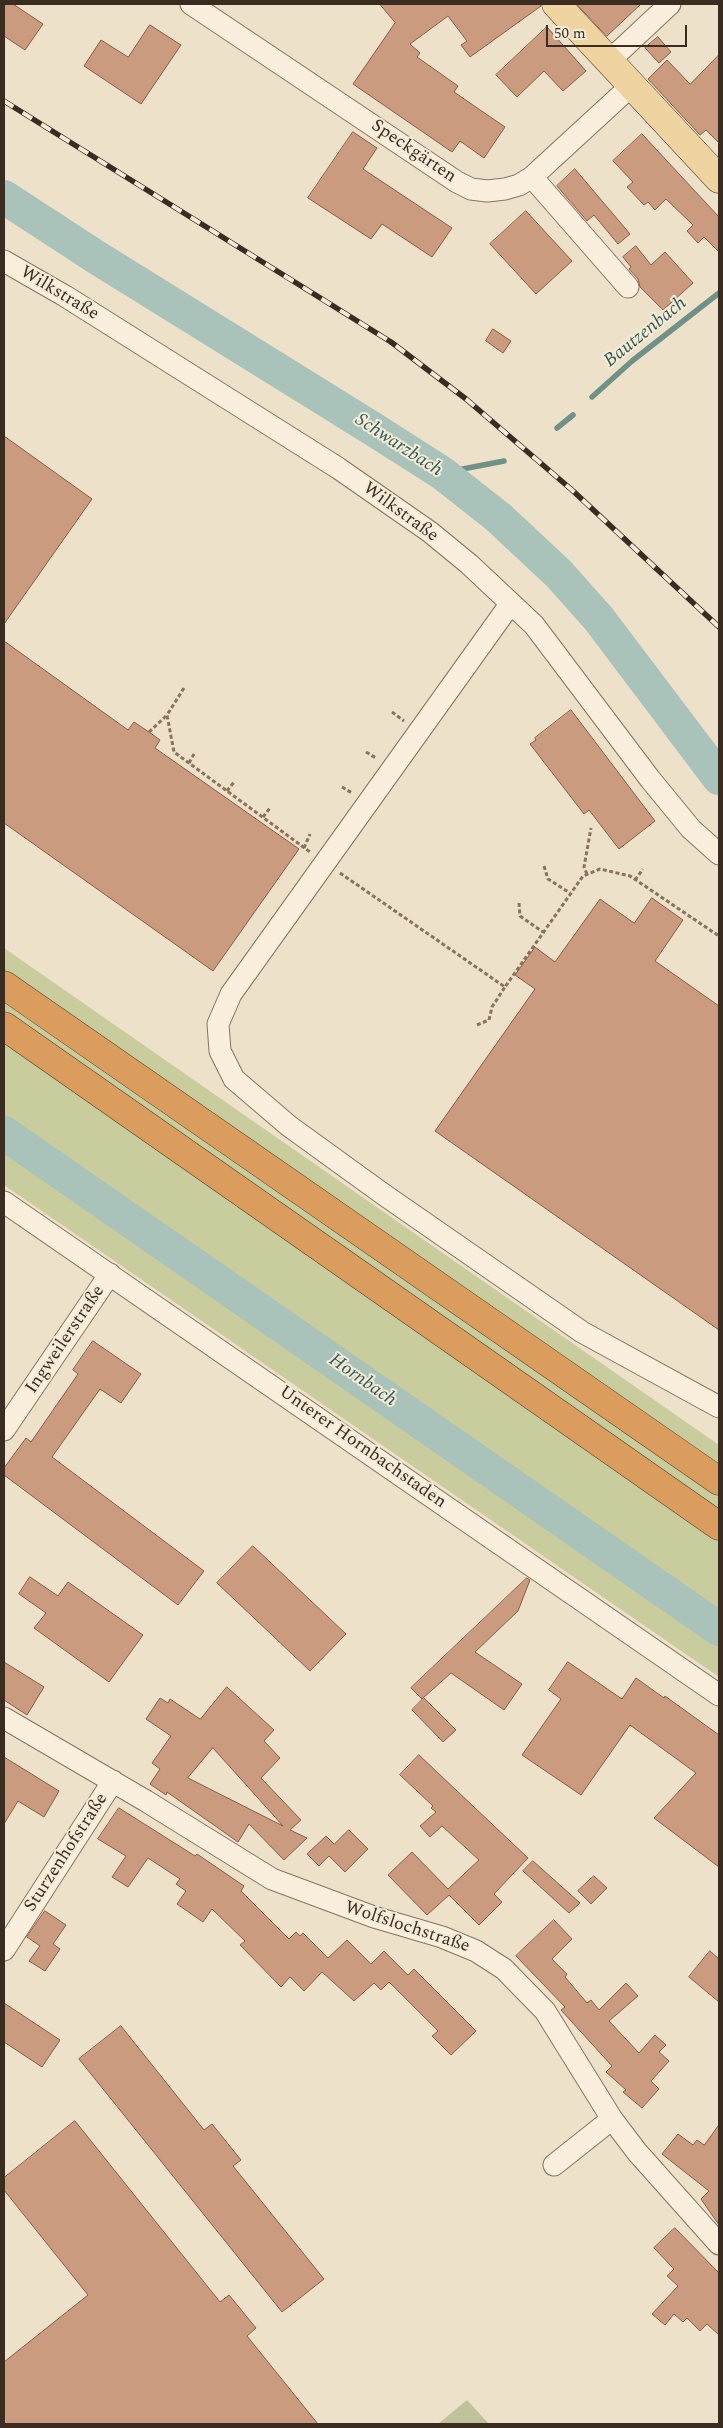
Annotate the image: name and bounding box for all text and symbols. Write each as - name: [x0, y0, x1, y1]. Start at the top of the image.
- scale bar: [548, 15, 689, 47]
- text: 50 m: [554, 22, 586, 45]
- street label: Speckgärten: [366, 116, 460, 188]
- street label: Wilkstraße: [16, 262, 102, 326]
- water label: Bautzenbach: [600, 293, 692, 373]
- water label: Schwarzbach: [350, 409, 446, 483]
- street label: Wilkstraße: [358, 478, 442, 548]
- street label: Ingweilerstraße: [22, 1282, 110, 1398]
- water label: Hornbach: [324, 1350, 400, 1412]
- street label: Unterer Hornbachstaden: [274, 1382, 450, 1514]
- street label: Sturzenhofstraße: [21, 1790, 113, 1916]
- street label: Wolfslochstraße: [342, 1898, 472, 1958]

